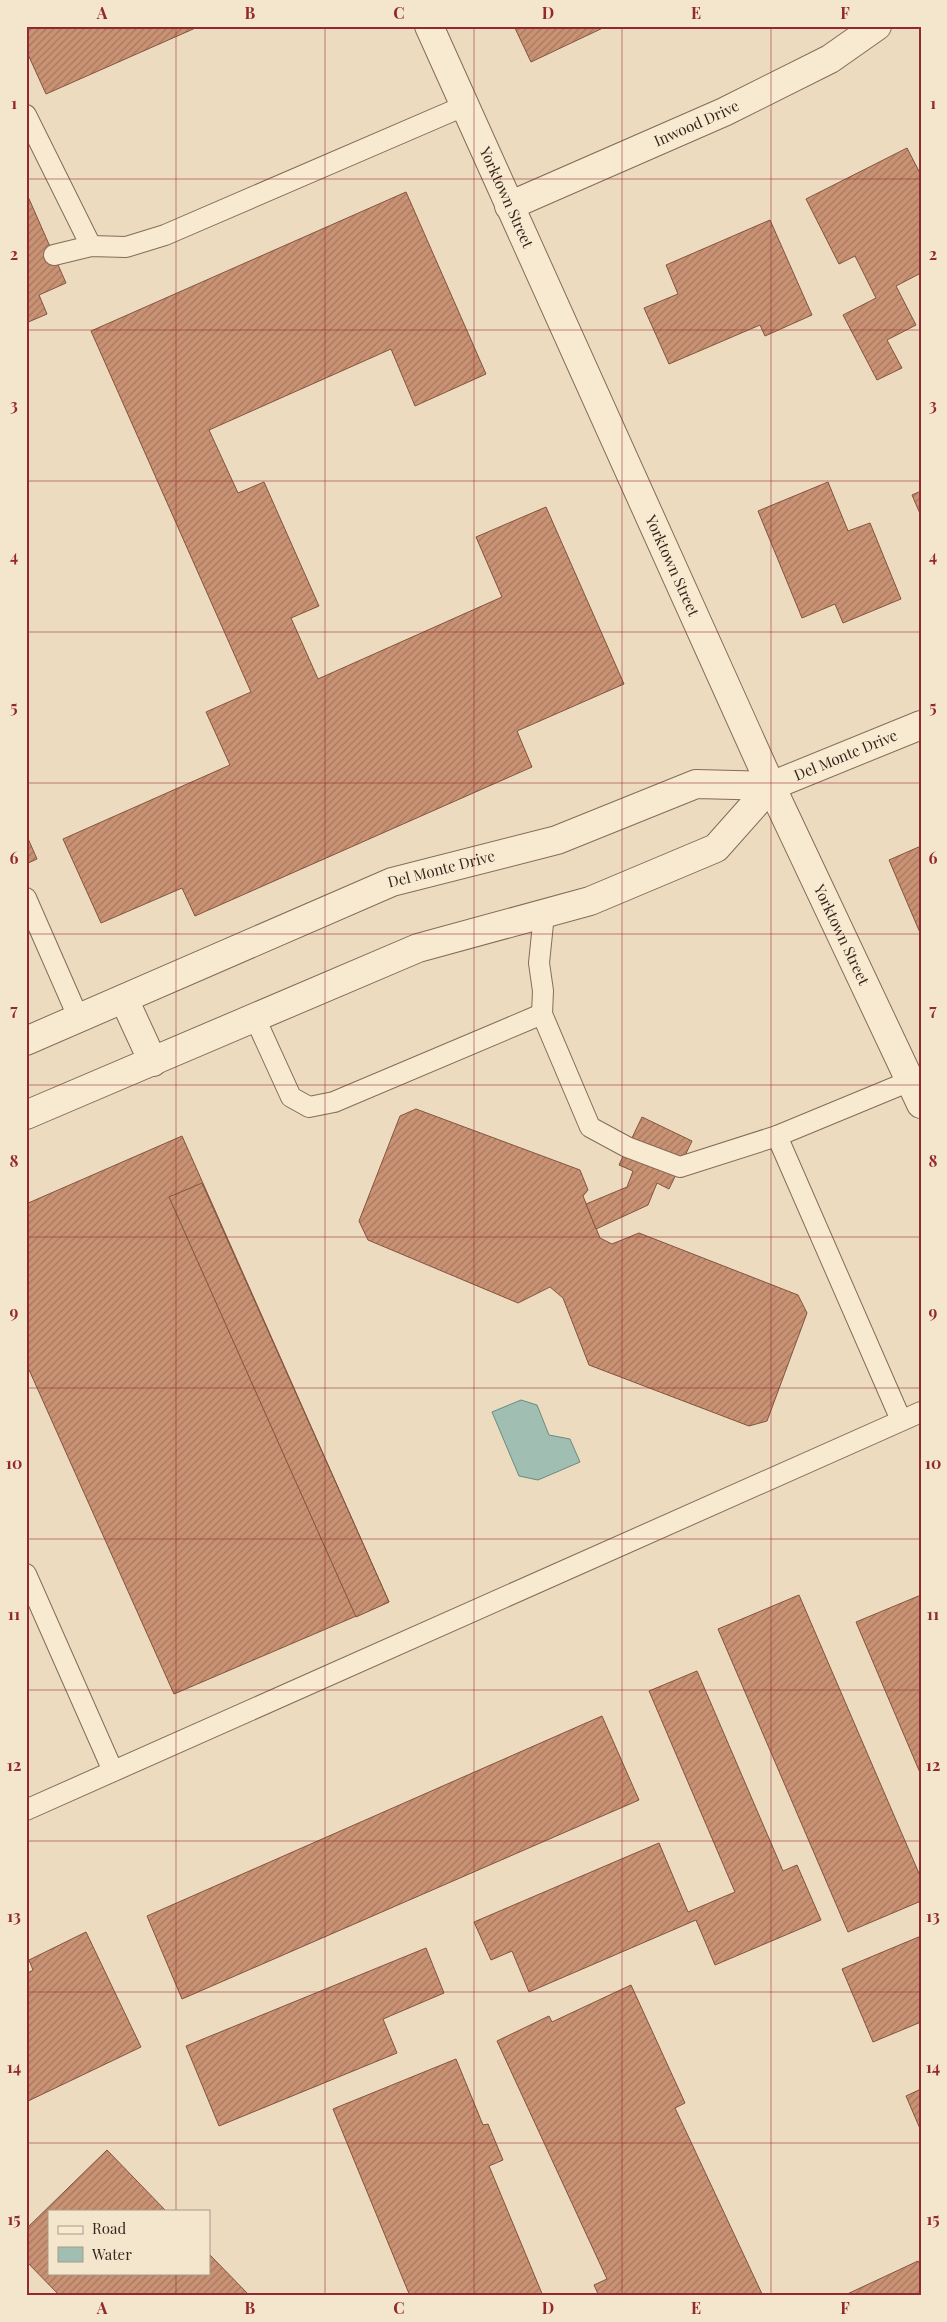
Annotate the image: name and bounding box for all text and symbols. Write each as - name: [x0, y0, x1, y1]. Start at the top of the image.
- text: A: [96, 2, 108, 23]
- text: B: [245, 2, 256, 23]
- text: C: [393, 2, 405, 23]
- text: D: [542, 2, 554, 23]
- text: E: [691, 2, 701, 23]
- text: F: [840, 2, 850, 23]
- text: 1: [11, 92, 17, 113]
- text: 1: [930, 92, 936, 113]
- street label: Inwood Drive: [651, 95, 742, 150]
- street label: Yorktown Street: [475, 142, 539, 251]
- text: 2: [10, 243, 18, 264]
- text: 2: [929, 243, 937, 264]
- text: 3: [10, 394, 18, 415]
- text: 3: [929, 394, 937, 415]
- street label: Yorktown Street: [641, 511, 705, 620]
- text: 4: [10, 545, 18, 566]
- text: 4: [929, 545, 937, 566]
- text: 5: [10, 696, 18, 717]
- text: 5: [929, 696, 937, 717]
- street label: Del Monte Drive: [791, 725, 900, 785]
- street label: Del Monte Drive: [385, 845, 497, 892]
- text: 6: [10, 847, 19, 868]
- text: 6: [929, 847, 938, 868]
- street label: Yorktown Street: [809, 880, 875, 989]
- text: 7: [10, 999, 18, 1020]
- text: 7: [929, 999, 937, 1020]
- text: 8: [10, 1150, 19, 1171]
- text: 8: [929, 1150, 938, 1171]
- text: 9: [10, 1301, 19, 1322]
- text: 9: [929, 1301, 938, 1322]
- text: 10: [6, 1452, 22, 1473]
- text: 10: [925, 1452, 941, 1473]
- text: 11: [8, 1603, 20, 1624]
- text: 11: [927, 1603, 939, 1624]
- text: 12: [7, 1754, 21, 1775]
- text: 12: [926, 1754, 940, 1775]
- text: 13: [7, 1905, 21, 1926]
- text: 13: [926, 1905, 940, 1926]
- text: 14: [7, 2056, 21, 2077]
- text: 14: [926, 2056, 940, 2077]
- text: 15: [7, 2208, 21, 2229]
- text: 15: [926, 2208, 940, 2229]
- legend: [48, 2210, 210, 2274]
- text: Road: [92, 2218, 126, 2238]
- text: Water: [91, 2244, 132, 2264]
- text: A: [96, 2297, 108, 2318]
- text: B: [245, 2297, 256, 2318]
- text: C: [393, 2297, 405, 2318]
- text: D: [542, 2297, 554, 2318]
- text: E: [691, 2297, 701, 2318]
- text: F: [840, 2297, 850, 2318]

